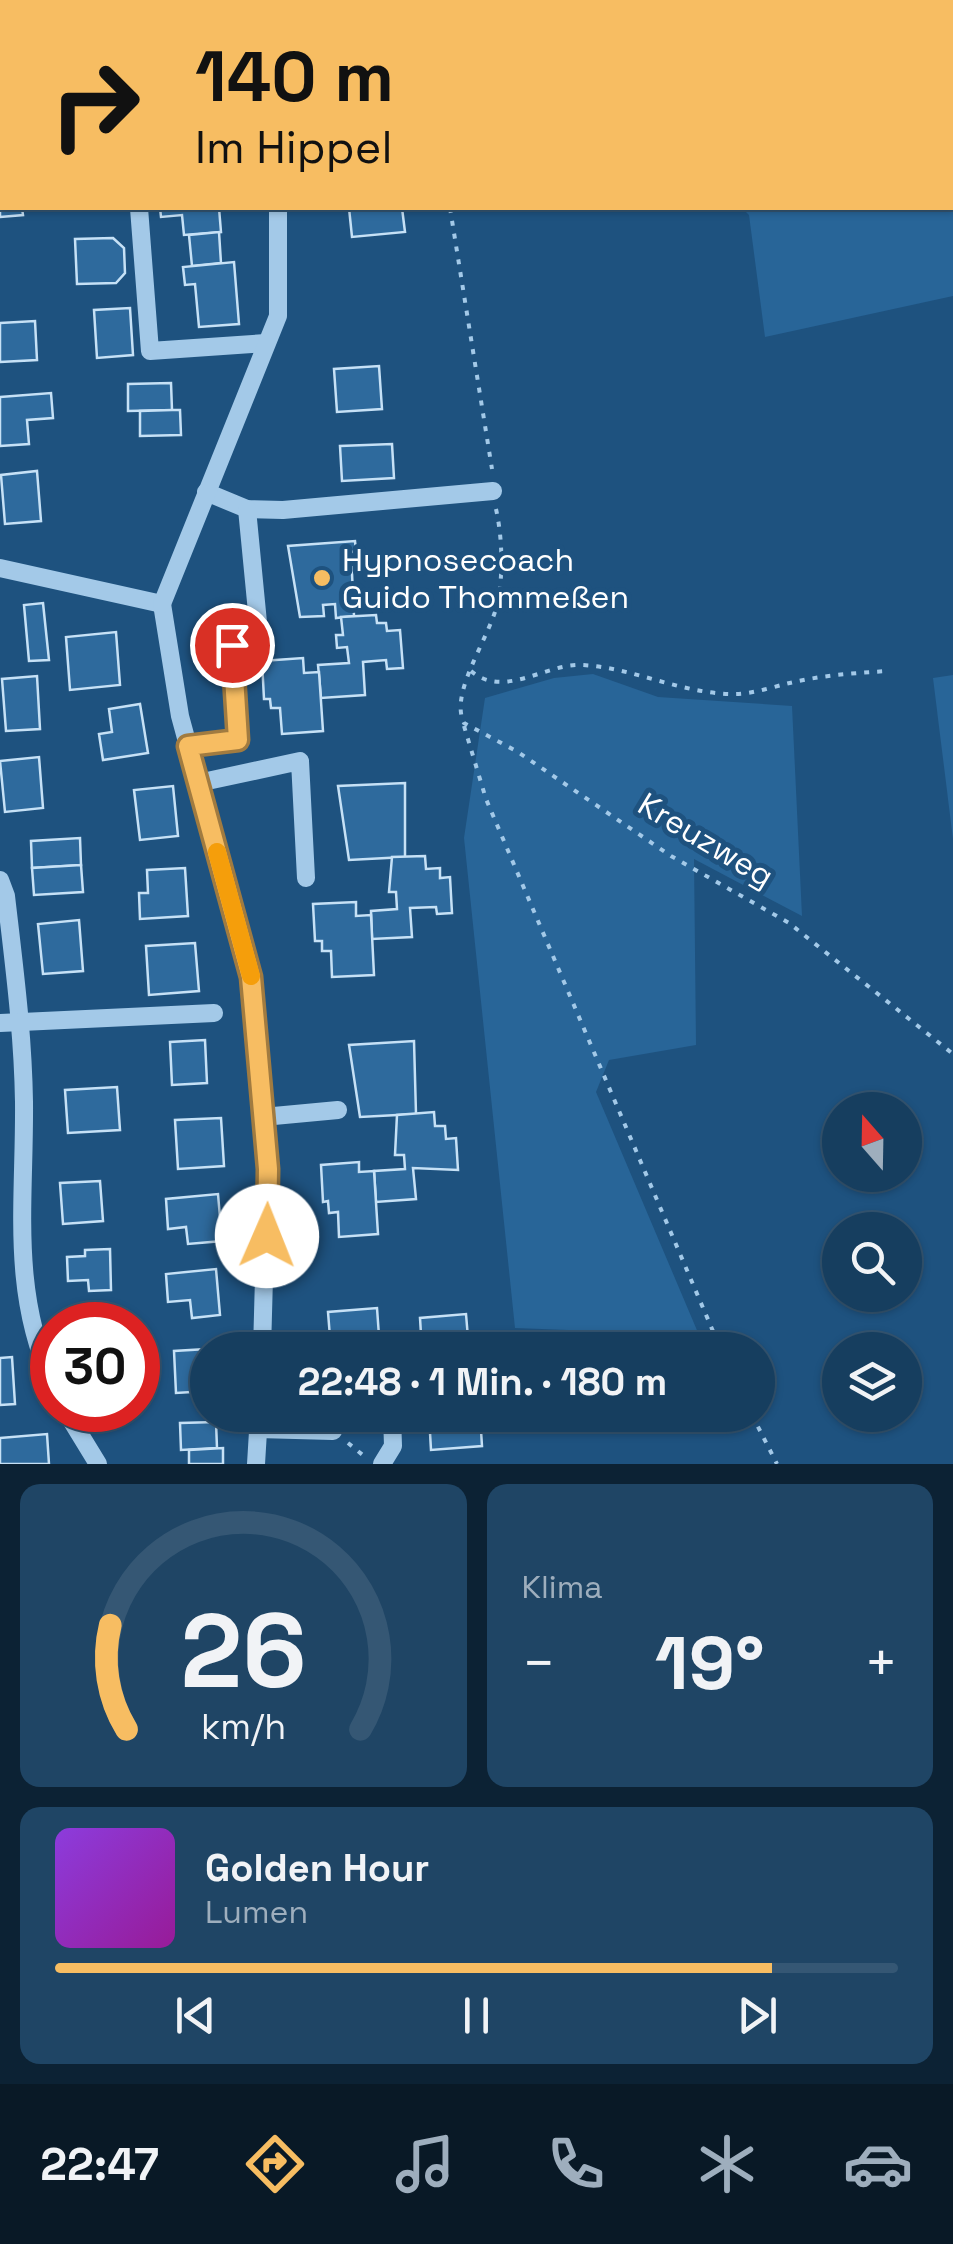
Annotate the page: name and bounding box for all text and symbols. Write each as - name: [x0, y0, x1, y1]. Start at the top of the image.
- text: 140 m: [195, 32, 394, 121]
- icon: right: [30, 40, 160, 170]
- text: Im Hippel: [195, 119, 392, 176]
- place label: Hypnosecoach Guido Thommeßen: [342, 540, 629, 617]
- marker: Hypnosecoach Guido Thommeßen: [311, 567, 333, 589]
- pin: [190, 603, 275, 688]
- icon: arrive: [205, 618, 260, 673]
- street label: Kreuzweg: [631, 784, 781, 896]
- north arrow: [822, 1092, 922, 1192]
- map controls: [822, 1092, 922, 1432]
- position arrow: [215, 1184, 319, 1288]
- button: search: [822, 1212, 922, 1312]
- speed limit sign: 30: [30, 1302, 160, 1432]
- button: layers: [822, 1332, 922, 1432]
- text: 22:48 · 1 Min. · 180 m: [298, 1358, 667, 1406]
- text: Klima: [522, 1567, 603, 1607]
- text: 26: [180, 1585, 306, 1717]
- text: 19°: [655, 1615, 765, 1711]
- text: −: [522, 1628, 556, 1698]
- text: +: [864, 1628, 898, 1698]
- text: km/h: [201, 1704, 286, 1749]
- text: Golden Hour: [205, 1844, 429, 1892]
- text: Lumen: [205, 1892, 308, 1932]
- icon: previous: [168, 1988, 223, 2043]
- icon: pause: [449, 1988, 504, 2043]
- icon: next: [730, 1988, 785, 2043]
- icon: directions: [240, 2129, 310, 2199]
- icon: music: [390, 2129, 460, 2199]
- icon: phone: [541, 2129, 611, 2199]
- icon: climate: [692, 2129, 762, 2199]
- icon: car: [843, 2129, 913, 2199]
- text: 22:47: [40, 2136, 159, 2193]

